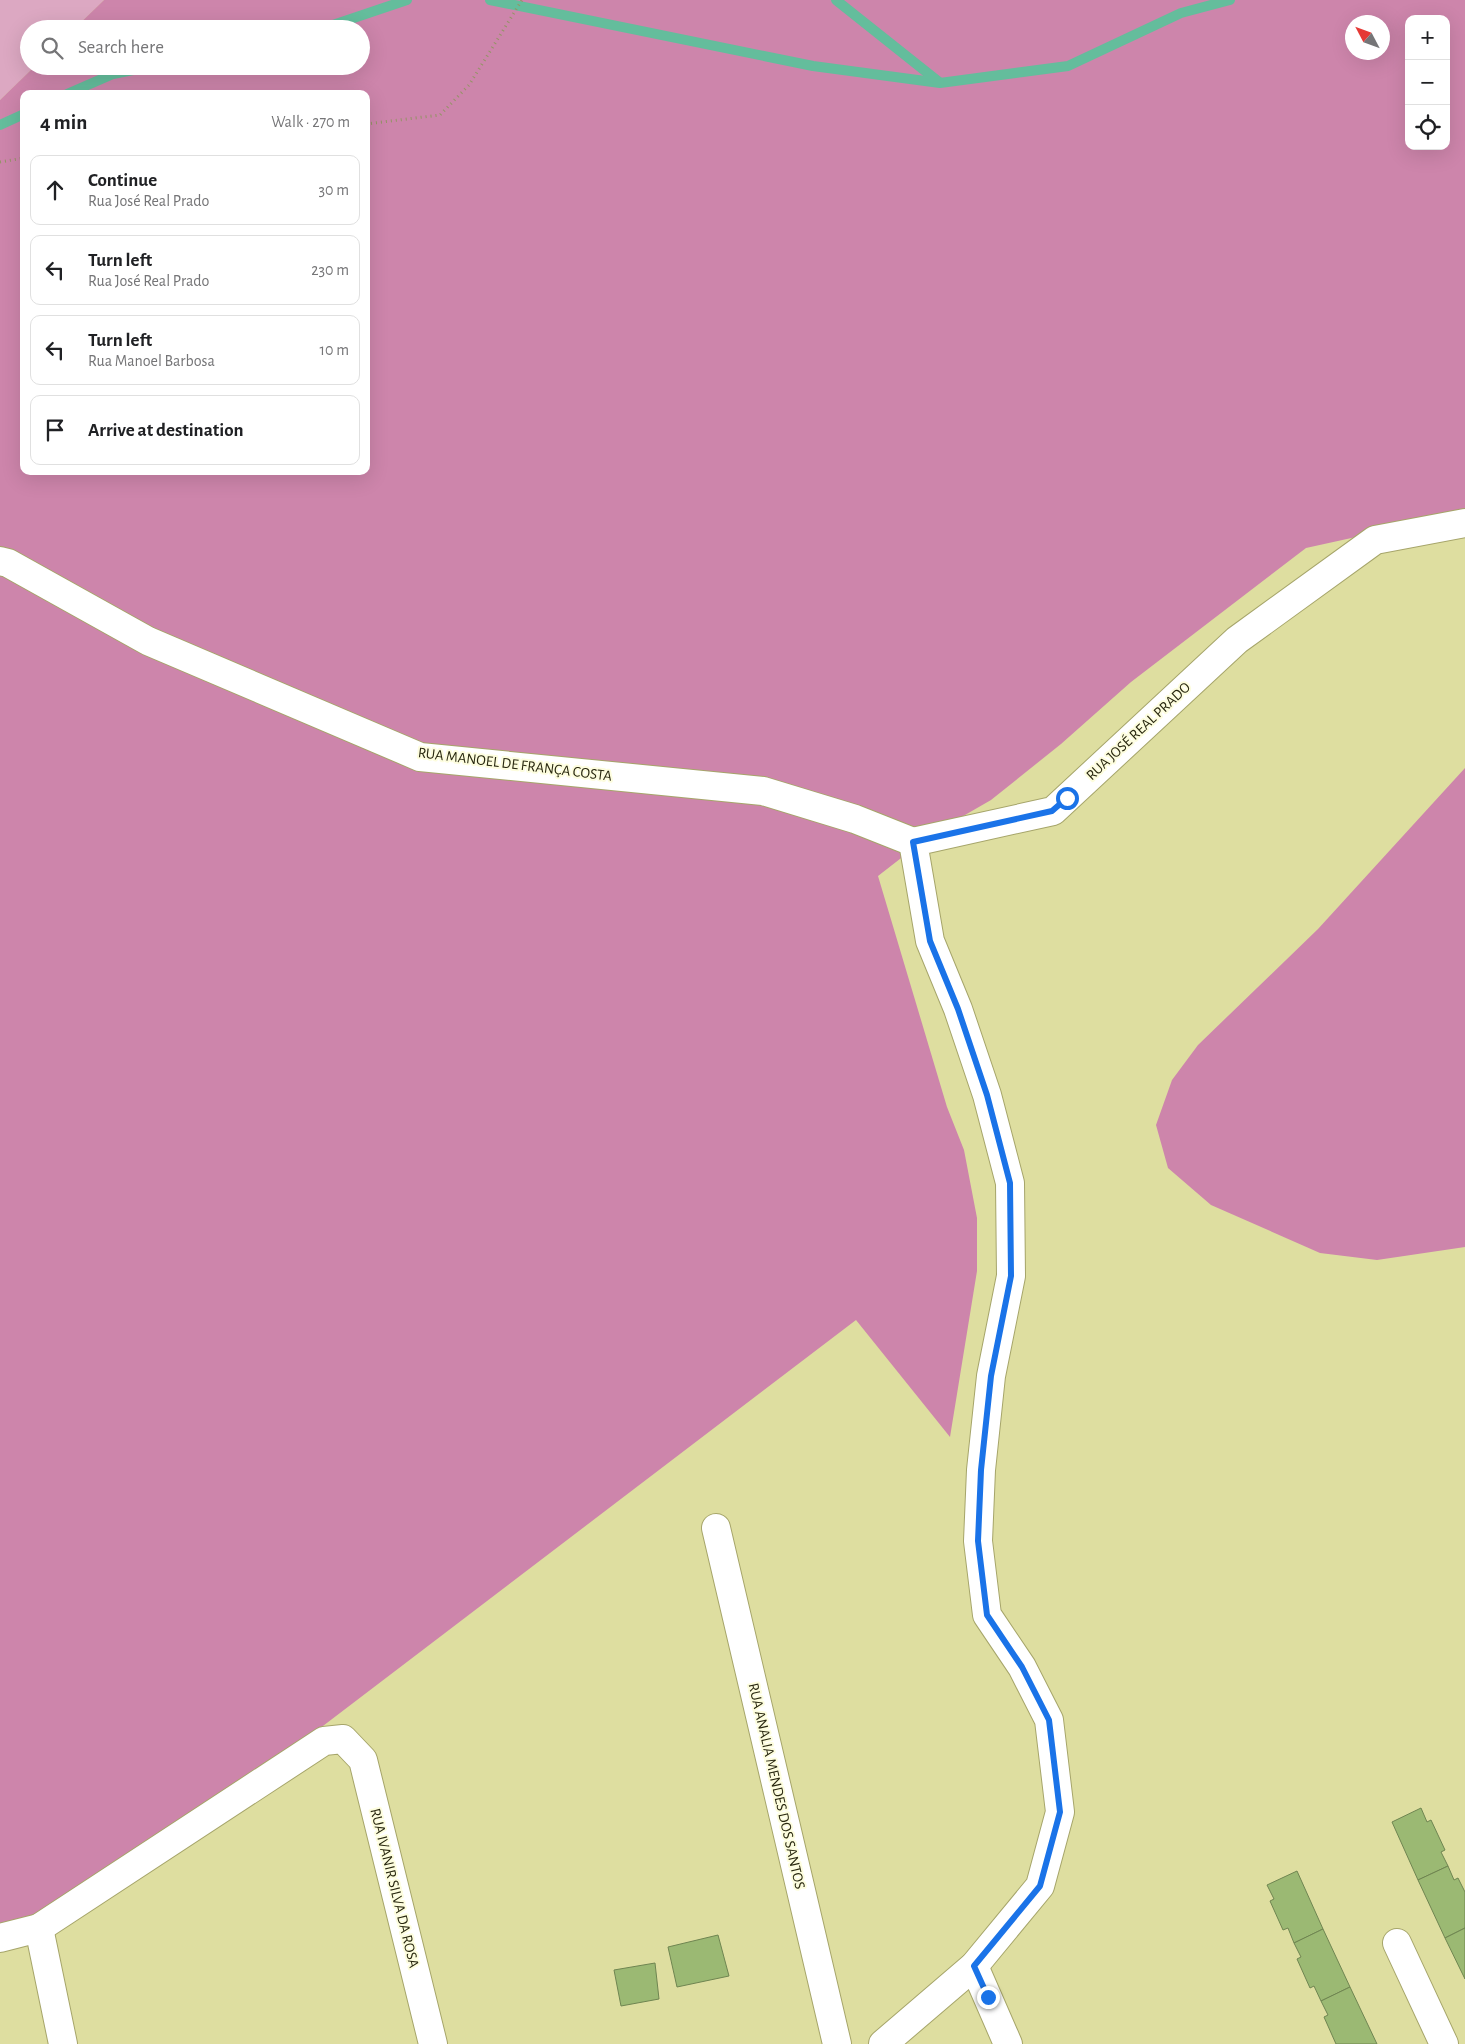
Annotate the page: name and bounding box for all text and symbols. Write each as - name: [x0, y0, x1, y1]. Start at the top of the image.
- north arrow: [1345, 15, 1390, 60]
- map controls: [1405, 15, 1450, 150]
- button: +: [1405, 15, 1450, 60]
- search box: [20, 20, 370, 75]
- icon: search: [38, 34, 66, 62]
- text: Search here: [78, 38, 164, 57]
- button: −: [1405, 60, 1450, 105]
- button: locate: [1405, 105, 1450, 150]
- text: 4 min: [40, 112, 87, 133]
- text: Walk · 270 m: [271, 114, 350, 130]
- text: Continue: [88, 171, 157, 190]
- icon: ahead: [41, 176, 69, 204]
- text: 30 m: [319, 182, 349, 198]
- text: Rua José Real Prado: [88, 193, 209, 209]
- text: Turn left: [88, 251, 152, 270]
- icon: left: [41, 256, 69, 284]
- text: 230 m: [311, 262, 349, 278]
- text: Rua José Real Prado: [88, 273, 209, 289]
- text: Turn left: [88, 331, 152, 350]
- icon: left: [41, 336, 69, 364]
- text: 10 m: [320, 342, 349, 358]
- text: Rua Manoel Barbosa: [88, 353, 215, 369]
- icon: arrive: [41, 416, 69, 444]
- text: Arrive at destination: [88, 421, 244, 440]
- street label: RUA JOSÉ REAL PRADO: [1082, 678, 1193, 783]
- street label: RUA MANOEL DE FRANÇA COSTA: [417, 745, 613, 784]
- route start: [1056, 787, 1079, 810]
- street label: RUA ANALIA MENDES DOS SANTOS: [745, 1682, 808, 1891]
- street label: RUA IVANIR SILVA DA ROSA: [367, 1807, 422, 1970]
- route end: [977, 1986, 1000, 2009]

